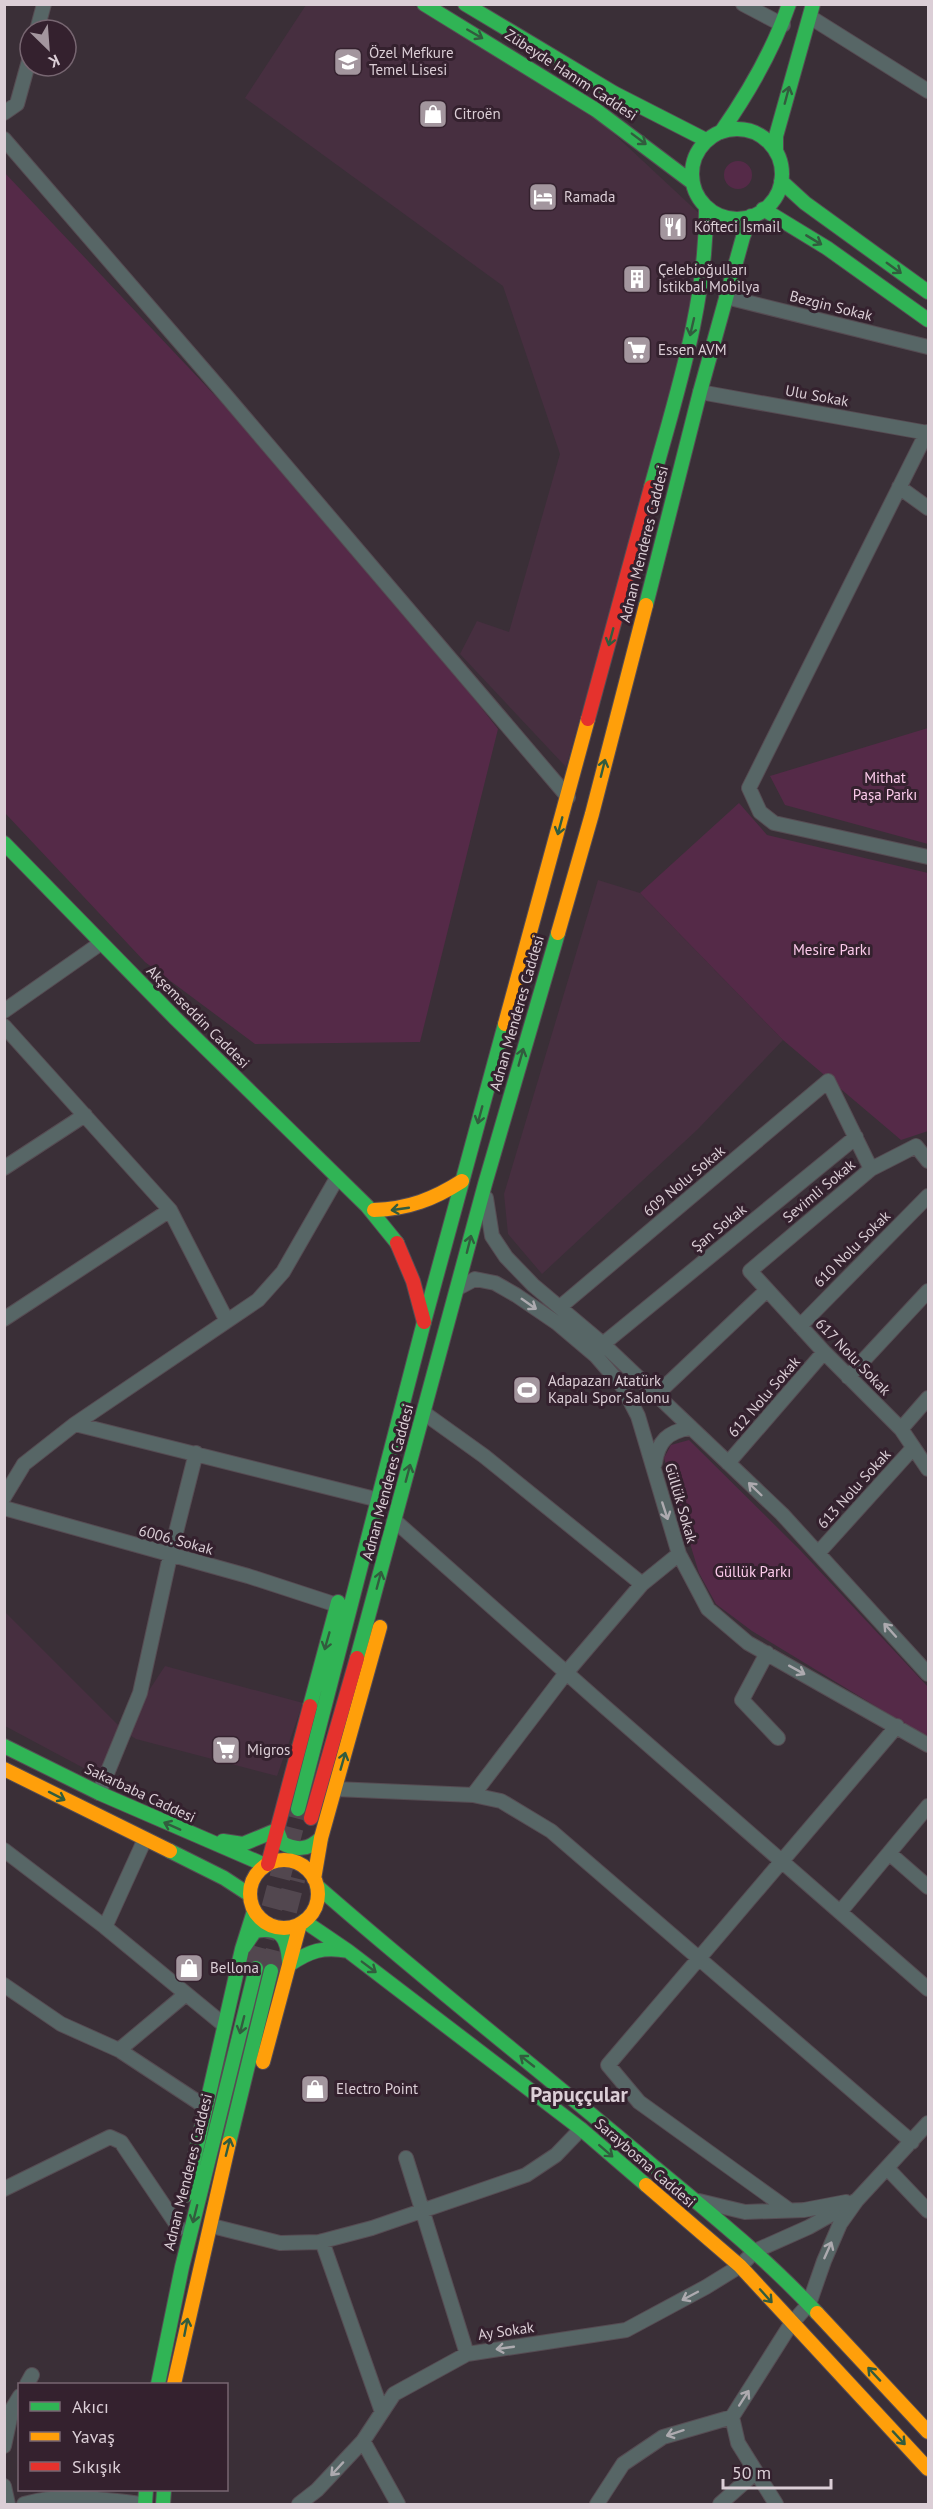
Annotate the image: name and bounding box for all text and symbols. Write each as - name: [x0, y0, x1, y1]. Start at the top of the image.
- north arrow: [18, 18, 78, 78]
- street label: Zübeyde Hanım Caddesi: [501, 25, 641, 125]
- one-way arrow: [466, 28, 483, 40]
- place label: Özel Mefkure Temel Lisesi: [369, 43, 454, 79]
- school or university icon: Özel Mefkure Temel Lisesi: [332, 46, 364, 78]
- text: K: [46, 50, 63, 73]
- one-way arrow: [782, 85, 794, 104]
- shop icon: Citroën: [417, 98, 449, 130]
- place label: Citroën: [454, 104, 501, 123]
- one-way arrow: [631, 132, 647, 145]
- hotel icon: Ramada: [527, 181, 559, 213]
- place label: Ramada: [564, 187, 615, 206]
- restaurant icon: Köfteci İsmail: [657, 211, 689, 243]
- place label: Köfteci İsmail: [694, 217, 781, 236]
- one-way arrow: [805, 234, 822, 246]
- place label: Çelebioğulları İstikbal Mobilya: [658, 260, 760, 296]
- one-way arrow: [885, 261, 901, 274]
- building icon: Çelebioğulları İstikbal Mobilya: [621, 263, 653, 295]
- street label: Bezgin Sokak: [788, 286, 875, 325]
- one-way arrow: [686, 317, 698, 336]
- supermarket icon: Essen AVM: [621, 334, 653, 366]
- place label: Essen AVM: [658, 340, 727, 359]
- street label: Ulu Sokak: [784, 381, 851, 411]
- street label: Adnan Menderes Caddesi: [615, 463, 672, 624]
- one-way arrow: [604, 627, 616, 646]
- one-way arrow: [598, 759, 610, 778]
- park label: Mithat Paşa Parkı: [853, 768, 917, 804]
- one-way arrow: [553, 816, 565, 835]
- street label: Adnan Menderes Caddesi: [485, 933, 548, 1093]
- park label: Mesire Parkı: [793, 940, 871, 959]
- street label: Akşemseddin Caddesi: [143, 961, 254, 1072]
- one-way arrow: [516, 1048, 528, 1067]
- one-way arrow: [474, 1105, 485, 1124]
- street label: 609 Nolu Sokak: [639, 1140, 729, 1220]
- street label: Sevimli Sokak: [779, 1154, 859, 1226]
- street label: Şan Sokak: [687, 1199, 751, 1256]
- one-way arrow: [391, 1203, 410, 1214]
- street label: 610 Nolu Sokak: [809, 1206, 895, 1291]
- one-way arrow: [463, 1235, 475, 1254]
- one-way arrow: [520, 1298, 537, 1310]
- street label: 617 Nolu Sokak: [812, 1314, 896, 1400]
- street label: 612 Nolu Sokak: [723, 1352, 804, 1441]
- place label: Adapazarı Atatürk Kapalı Spor Salonu: [548, 1371, 669, 1407]
- sports icon: Adapazarı Atatürk Kapalı Spor Salonu: [511, 1374, 543, 1406]
- street label: Adnan Menderes Caddesi: [358, 1402, 418, 1562]
- street label: 613 Nolu Sokak: [813, 1444, 895, 1533]
- street label: Güllük Sokak: [661, 1461, 702, 1546]
- one-way arrow: [402, 1464, 414, 1483]
- one-way arrow: [748, 1482, 763, 1496]
- one-way arrow: [660, 1501, 671, 1520]
- street label: 6006. Sokak: [137, 1520, 216, 1559]
- park label: Güllük Parkı: [715, 1562, 791, 1581]
- one-way arrow: [374, 1571, 385, 1590]
- one-way arrow: [883, 1623, 897, 1638]
- one-way arrow: [321, 1631, 332, 1650]
- one-way arrow: [788, 1664, 805, 1676]
- supermarket icon: Migros: [210, 1734, 242, 1766]
- place label: Migros: [247, 1740, 290, 1759]
- one-way arrow: [338, 1752, 349, 1771]
- street label: Sakarbaba Caddesi: [82, 1759, 199, 1827]
- one-way arrow: [47, 1790, 65, 1802]
- one-way arrow: [164, 1820, 182, 1832]
- shop icon: Bellona: [173, 1952, 205, 1984]
- place label: Bellona: [210, 1958, 259, 1977]
- one-way arrow: [361, 1960, 377, 1973]
- one-way arrow: [236, 2015, 248, 2034]
- one-way arrow: [520, 2054, 536, 2067]
- shop icon: Electro Point: [299, 2073, 331, 2105]
- place label: Electro Point: [336, 2079, 418, 2098]
- district label: Papuççular: [530, 2081, 628, 2108]
- street label: Adnan Menderes Caddesi: [159, 2091, 216, 2252]
- street label: Saraybosna Caddesi: [591, 2114, 699, 2211]
- one-way arrow: [222, 2138, 234, 2157]
- one-way arrow: [598, 2144, 613, 2158]
- one-way arrow: [188, 2204, 200, 2223]
- one-way arrow: [824, 2241, 835, 2259]
- one-way arrow: [759, 2288, 773, 2303]
- one-way arrow: [682, 2290, 699, 2302]
- street label: Ay Sokak: [477, 2317, 536, 2344]
- one-way arrow: [181, 2318, 192, 2337]
- one-way arrow: [496, 2343, 515, 2354]
- one-way arrow: [867, 2367, 881, 2382]
- legend: [18, 2383, 228, 2491]
- one-way arrow: [738, 2390, 750, 2407]
- text: Akıcı: [72, 2395, 109, 2418]
- text: Yavaş: [72, 2425, 115, 2448]
- one-way arrow: [666, 2428, 685, 2439]
- one-way arrow: [892, 2430, 906, 2445]
- scale bar: [723, 2452, 831, 2490]
- text: Sıkışık: [72, 2455, 121, 2478]
- one-way arrow: [330, 2461, 344, 2476]
- text: 50 m: [732, 2461, 771, 2484]

